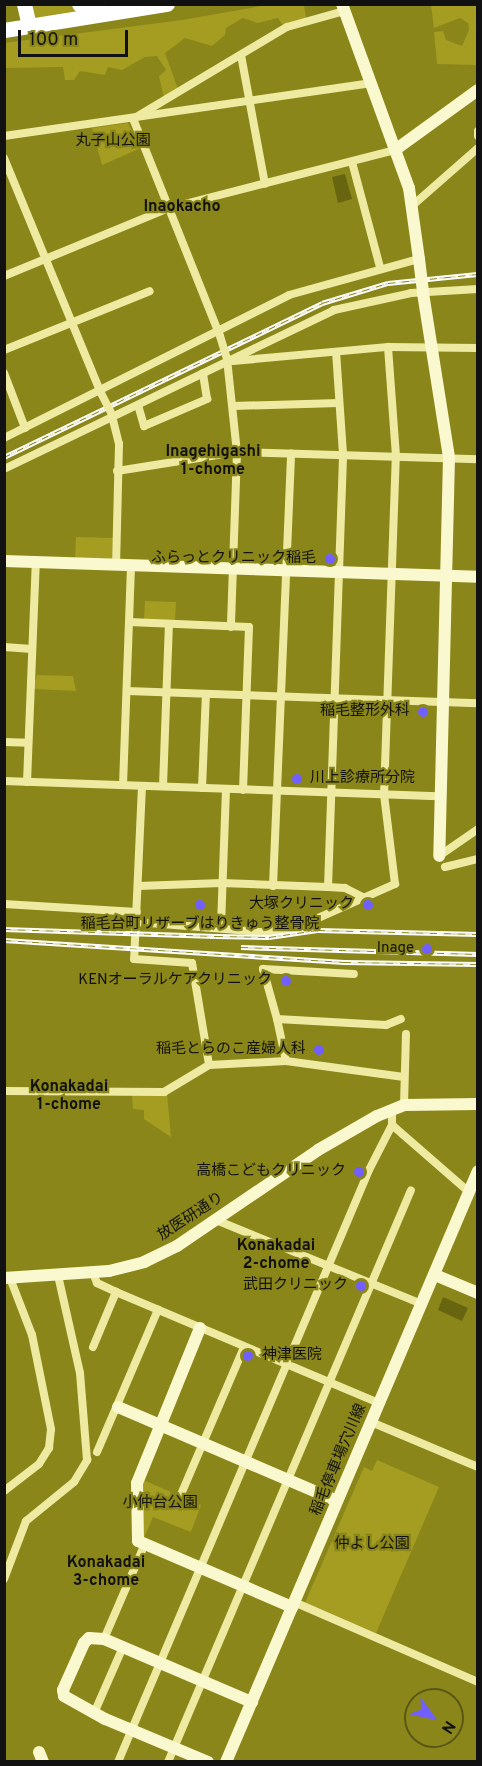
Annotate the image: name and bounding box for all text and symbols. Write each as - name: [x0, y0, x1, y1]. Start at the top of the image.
- scale bar: [21, 18, 130, 56]
- text: 100 m: [29, 29, 78, 52]
- park label: 丸子山公園: [76, 133, 150, 151]
- district label: Inaokacho: [143, 197, 221, 217]
- district label: Inagehigashi 1-chome: [165, 442, 261, 480]
- place label: ふらっとクリニック稲毛: [151, 550, 316, 568]
- marker: ふらっとクリニック稲毛: [321, 550, 339, 568]
- place label: 稲毛整形外科: [320, 703, 410, 721]
- marker: 稲毛整形外科: [414, 703, 432, 721]
- marker: 川上診療所分院: [288, 770, 306, 788]
- place label: 川上診療所分院: [310, 770, 415, 788]
- marker: 稲毛台町リザーブはりきゅう整骨院: [191, 896, 209, 914]
- place label: 大塚クリニック: [249, 896, 354, 914]
- marker: 大塚クリニック: [359, 896, 377, 914]
- place label: 稲毛台町リザーブはりきゅう整骨院: [80, 916, 320, 934]
- place label: Inage: [377, 940, 414, 958]
- marker: Inage: [418, 940, 436, 958]
- place label: KENオーラルケアクリニック: [78, 972, 272, 990]
- marker: KENオーラルケアクリニック: [277, 972, 295, 990]
- place label: 稲毛とらのこ産婦人科: [156, 1041, 306, 1059]
- marker: 稲毛とらのこ産婦人科: [310, 1041, 328, 1059]
- district label: Konakadai 1-chome: [30, 1077, 108, 1115]
- place label: 高橋こどもクリニック: [196, 1163, 346, 1181]
- marker: 高橋こどもクリニック: [350, 1163, 368, 1181]
- street label: 放医研通り: [155, 1189, 227, 1245]
- district label: Konakadai 2-chome: [237, 1236, 315, 1274]
- place label: 武田クリニック: [243, 1277, 348, 1295]
- marker: 武田クリニック: [352, 1277, 370, 1295]
- marker: 神津医院: [239, 1347, 257, 1365]
- place label: 神津医院: [262, 1347, 322, 1365]
- street label: 稲毛停車場穴川線: [307, 1401, 371, 1519]
- park label: 小仲台公園: [123, 1495, 197, 1513]
- park label: 仲よし公園: [335, 1536, 409, 1554]
- district label: Konakadai 3-chome: [67, 1553, 145, 1591]
- north arrow: [404, 1688, 464, 1748]
- text: N: [436, 1716, 459, 1737]

